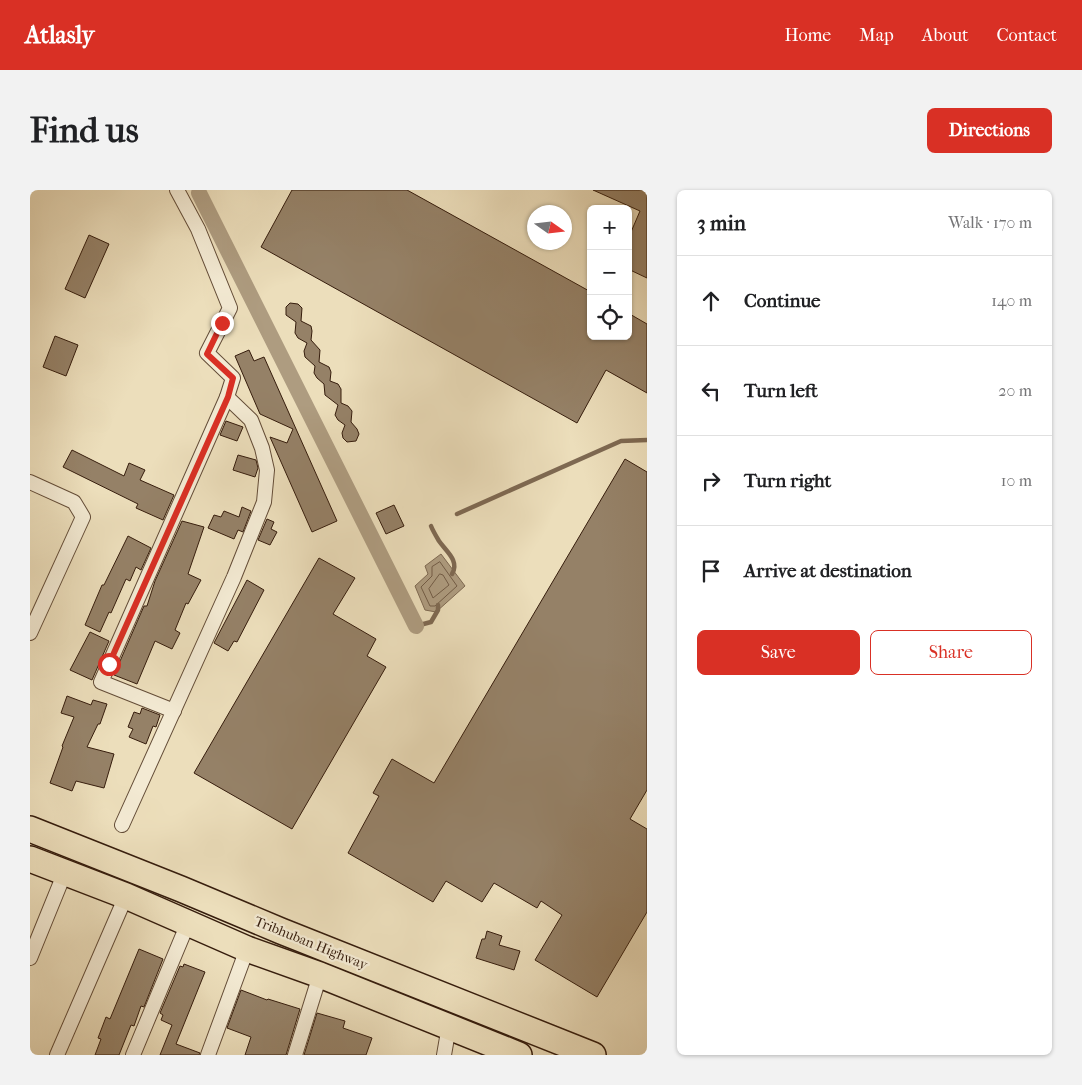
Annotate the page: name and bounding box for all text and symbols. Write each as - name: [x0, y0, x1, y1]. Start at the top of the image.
- text: Atlasly: [25, 21, 94, 49]
- text: Home: [784, 25, 831, 46]
- text: Map: [859, 25, 894, 46]
- text: About: [922, 25, 968, 46]
- text: Contact: [996, 25, 1057, 46]
- button: Directions: [927, 108, 1052, 153]
- text: Find us: [30, 110, 139, 151]
- north arrow: [527, 205, 572, 250]
- map controls: [587, 205, 632, 340]
- button: +: [587, 205, 632, 250]
- text: 3 min: [697, 211, 746, 235]
- text: Walk · 170 m: [948, 213, 1032, 232]
- button: −: [587, 250, 632, 295]
- icon: ahead: [697, 287, 725, 315]
- text: Continue: [744, 290, 820, 312]
- text: 140 m: [991, 291, 1032, 310]
- button: locate: [587, 295, 632, 340]
- route end: [211, 312, 234, 335]
- icon: left: [697, 377, 725, 405]
- text: Turn left: [744, 380, 818, 402]
- text: 20 m: [998, 381, 1032, 400]
- icon: right: [697, 467, 725, 495]
- text: Turn right: [744, 470, 831, 492]
- text: 10 m: [1001, 471, 1032, 490]
- icon: arrive: [697, 557, 725, 585]
- text: Arrive at destination: [744, 560, 912, 582]
- button: Save: [697, 630, 860, 675]
- button: Share: [870, 630, 1032, 675]
- route start: [98, 653, 121, 676]
- street label: Tribhuban Highway: [252, 913, 370, 974]

